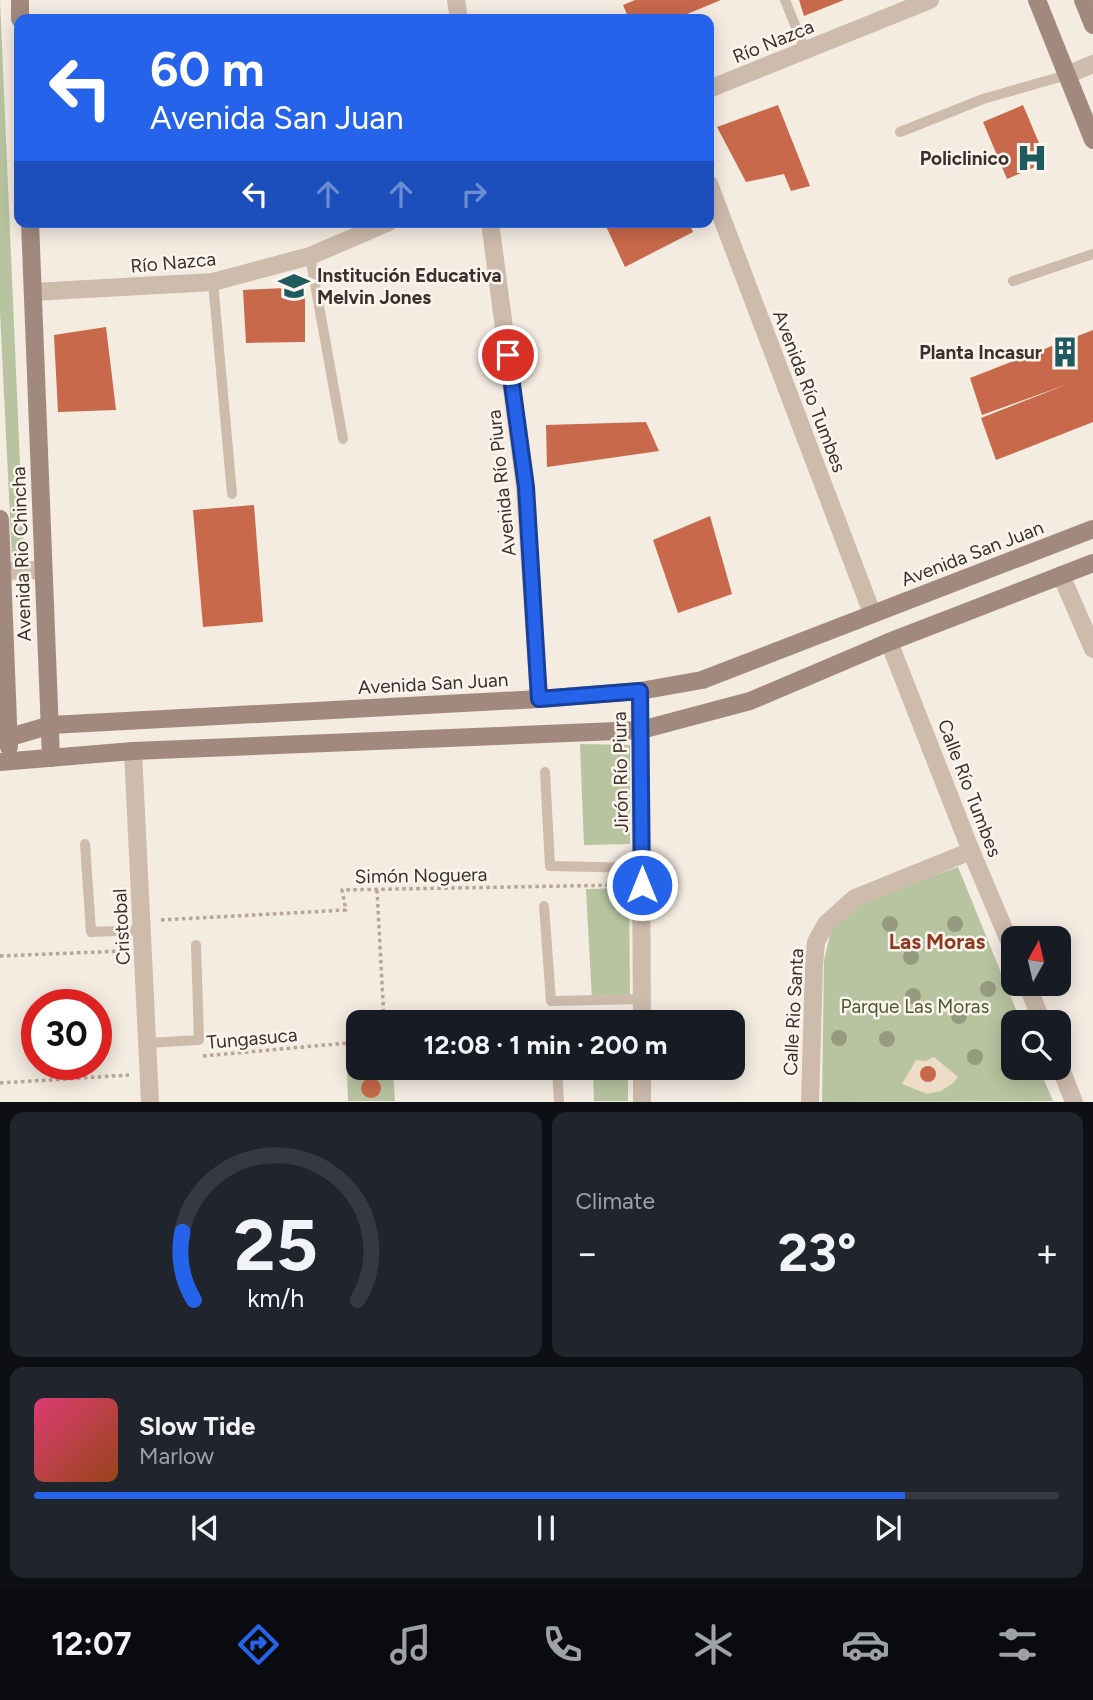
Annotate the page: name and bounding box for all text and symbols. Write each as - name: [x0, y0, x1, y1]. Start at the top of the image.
- street label: Río Nazca: [729, 15, 817, 68]
- text: 60 m: [150, 39, 265, 98]
- icon: left: [35, 42, 126, 133]
- text: Avenida San Juan: [150, 99, 404, 137]
- hospital icon: Policlinico: [1015, 141, 1049, 175]
- place label: Policlinico: [920, 147, 1009, 170]
- icon: left: [236, 175, 274, 213]
- icon: ahead: [309, 175, 347, 213]
- icon: ahead: [382, 175, 420, 213]
- icon: right: [455, 175, 493, 213]
- street label: Río Nazca: [129, 247, 217, 278]
- place label: Institución Educativa Melvin Jones: [317, 264, 502, 309]
- school or university icon: Institución Educativa Melvin Jones: [277, 269, 311, 303]
- street label: Avenida Río Tumbes: [768, 307, 851, 476]
- pin: [478, 325, 538, 385]
- building icon: Planta Incasur: [1048, 335, 1082, 369]
- icon: arrive: [489, 336, 527, 374]
- place label: Planta Incasur: [919, 341, 1042, 364]
- street label: Avenida Río Piura: [482, 408, 521, 557]
- street label: Avenida Rio Chincha: [7, 466, 36, 642]
- street label: Avenida San Juan: [898, 516, 1047, 591]
- street label: Avenida San Juan: [357, 668, 509, 699]
- street label: Jirón Río Piura: [608, 711, 633, 833]
- street label: Calle Río Tumbes: [933, 716, 1006, 860]
- position arrow: [605, 848, 679, 922]
- street label: Simón Noguera: [355, 863, 487, 888]
- street label: Cristobal: [108, 888, 135, 966]
- north arrow: [1001, 926, 1071, 996]
- map controls: [1001, 926, 1071, 1080]
- district label: Las Moras: [889, 929, 985, 954]
- street label: Calle Rio Santa: [779, 948, 808, 1076]
- speed limit sign: 30: [21, 989, 112, 1080]
- park label: Parque Las Moras: [841, 995, 990, 1018]
- button: search: [1001, 1010, 1071, 1080]
- street label: Tungasuca: [206, 1023, 298, 1054]
- text: 12:08 · 1 min · 200 m: [424, 1029, 667, 1061]
- text: Climate: [576, 1187, 655, 1215]
- text: 25: [234, 1202, 318, 1289]
- text: 23°: [778, 1222, 857, 1284]
- text: −: [576, 1230, 599, 1276]
- text: +: [1035, 1230, 1059, 1276]
- text: km/h: [247, 1283, 304, 1313]
- text: Slow Tide: [139, 1410, 255, 1442]
- text: Marlow: [139, 1442, 214, 1470]
- icon: previous: [186, 1509, 224, 1547]
- icon: pause: [527, 1509, 565, 1547]
- icon: next: [869, 1509, 907, 1547]
- icon: directions: [234, 1620, 283, 1669]
- icon: music: [386, 1620, 435, 1669]
- icon: phone: [538, 1620, 587, 1669]
- icon: climate: [689, 1620, 738, 1669]
- icon: car: [841, 1620, 890, 1669]
- icon: filters: [993, 1620, 1042, 1669]
- text: 12:07: [51, 1625, 132, 1663]

